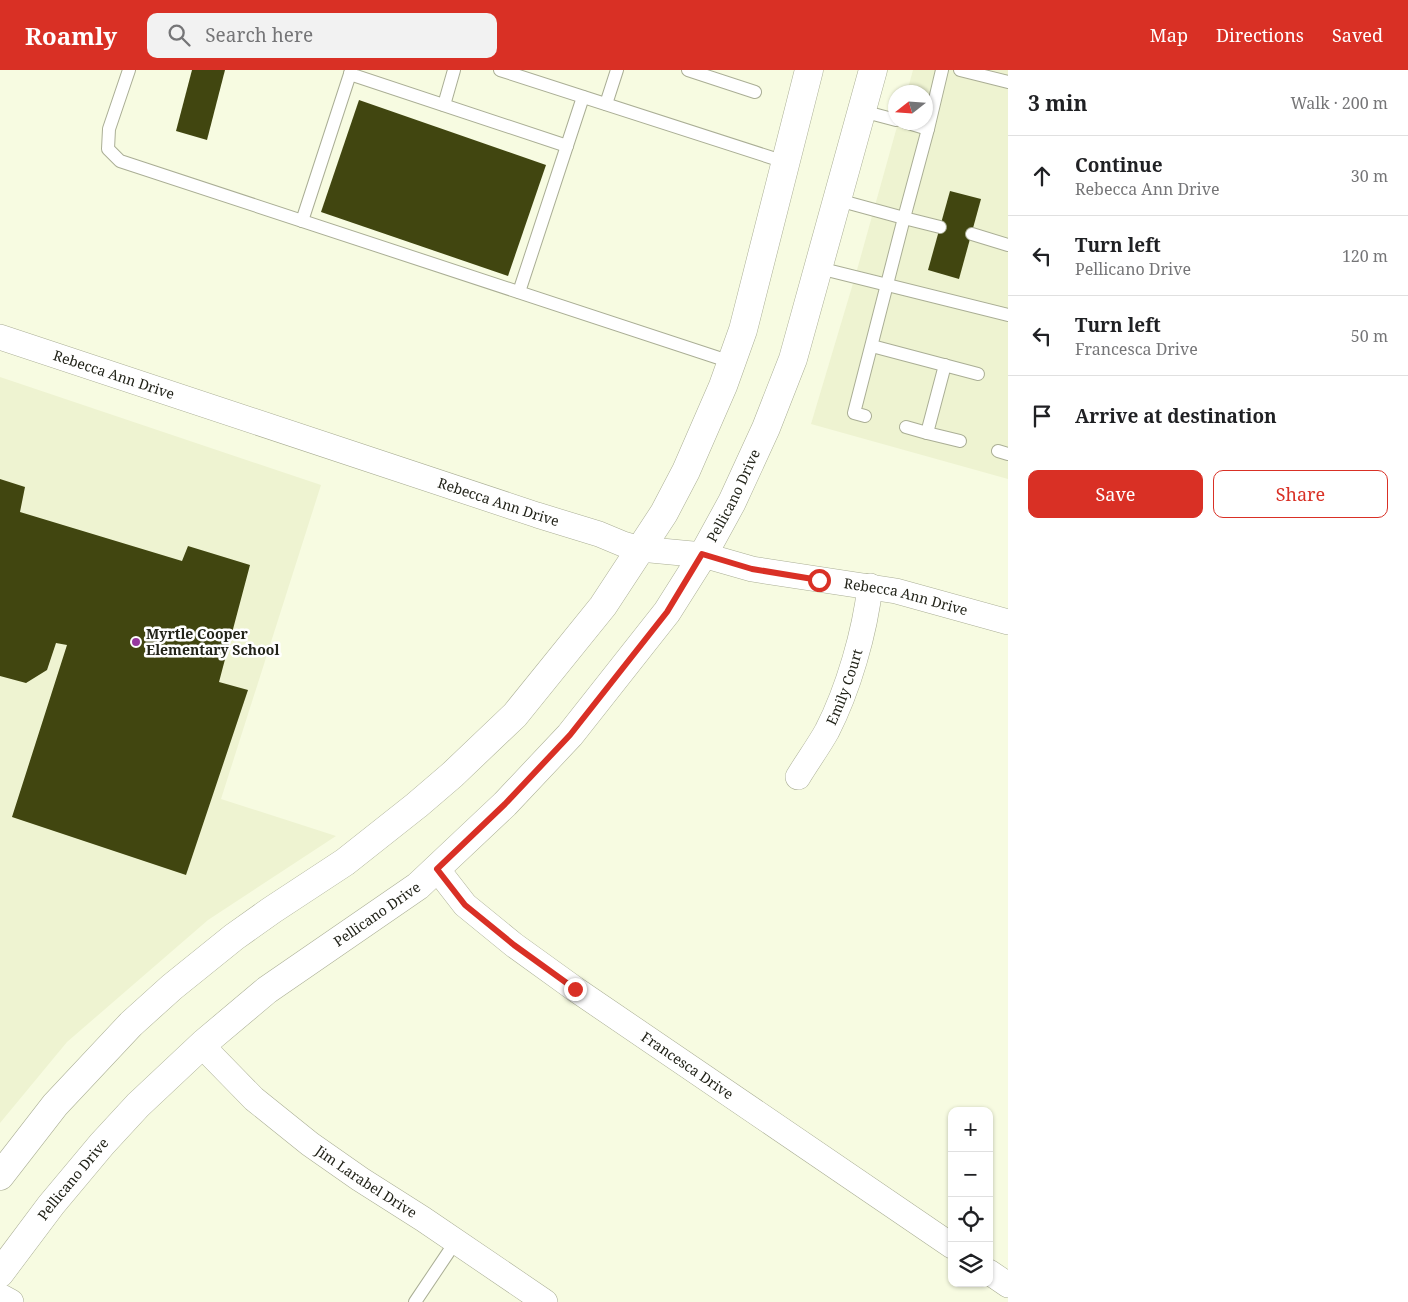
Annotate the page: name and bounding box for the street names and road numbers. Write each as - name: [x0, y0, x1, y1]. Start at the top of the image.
- street label: Rebecca Ann Drive: [51, 345, 177, 403]
- street label: Pellicano Drive: [702, 446, 764, 545]
- street label: Rebecca Ann Drive: [435, 473, 561, 530]
- street label: Rebecca Ann Drive: [843, 573, 970, 619]
- street label: Emily Court: [821, 647, 866, 728]
- street label: Pellicano Drive: [329, 877, 424, 950]
- street label: Francesca Drive: [638, 1027, 737, 1103]
- street label: Pellicano Drive: [33, 1133, 112, 1224]
- street label: Jim Larabel Drive: [311, 1140, 421, 1222]

